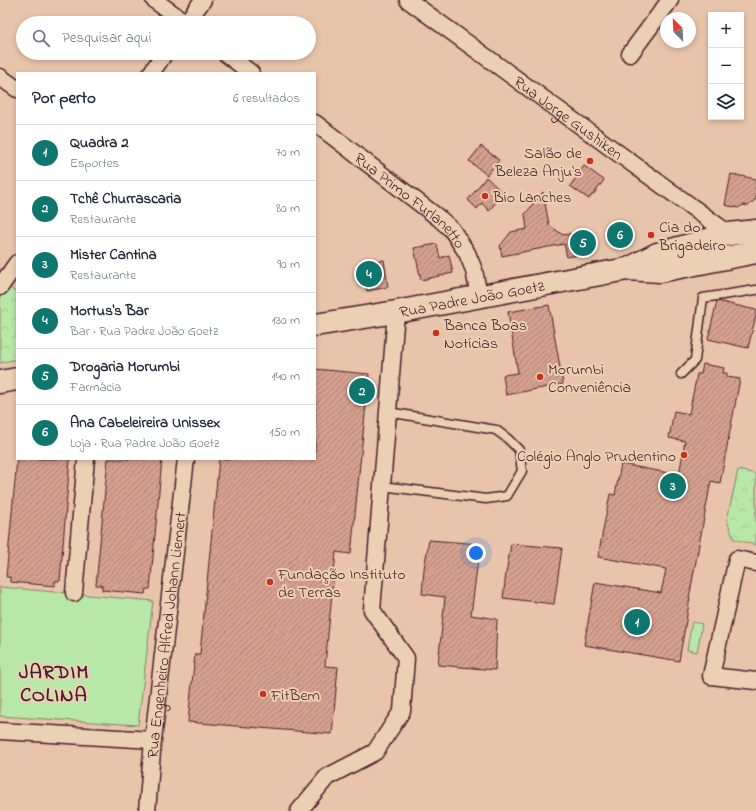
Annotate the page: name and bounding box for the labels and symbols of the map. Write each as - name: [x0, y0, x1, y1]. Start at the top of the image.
- north arrow: [660, 12, 696, 48]
- street label: Rua Jorge Gushiken: [508, 71, 627, 167]
- place label: Salão de Beleza Anju's: [494, 142, 583, 184]
- street label: Rua Primo Furlanetto: [348, 147, 471, 254]
- marker: Salão de Beleza Anju's: [585, 156, 595, 166]
- place label: Bio Lanches: [492, 186, 571, 210]
- marker: Bio Lanches: [480, 191, 490, 201]
- place label: Cia do Brigadeiro: [658, 216, 726, 258]
- pin: 6: [607, 220, 633, 250]
- pin: 5: [570, 228, 596, 258]
- marker: Cia do Brigadeiro: [646, 230, 656, 240]
- pin: 4: [356, 259, 382, 289]
- street label: Rua Padre João Goetz: [398, 275, 547, 325]
- place label: Banca Boas Notícias: [443, 314, 527, 356]
- marker: Banca Boas Notícias: [431, 328, 441, 338]
- place label: Morumbi Conveniência: [548, 358, 631, 400]
- marker: Morumbi Conveniência: [535, 372, 545, 382]
- pin: 2: [349, 376, 375, 406]
- place label: Colégio Anglo Prudentino: [517, 445, 676, 469]
- marker: Colégio Anglo Prudentino: [679, 450, 689, 460]
- pin: 3: [660, 471, 686, 501]
- street label: Rua Engenheiro Alfred Johann Liemert: [142, 510, 194, 759]
- your location: [466, 543, 486, 563]
- place label: Fundação Instituto de Terras: [277, 563, 406, 605]
- marker: Fundação Instituto de Terras: [265, 577, 275, 587]
- pin: 1: [624, 607, 650, 637]
- district label: JARDIM COLINA: [19, 659, 89, 711]
- place label: FitBem: [270, 684, 320, 708]
- marker: FitBem: [258, 689, 268, 699]

